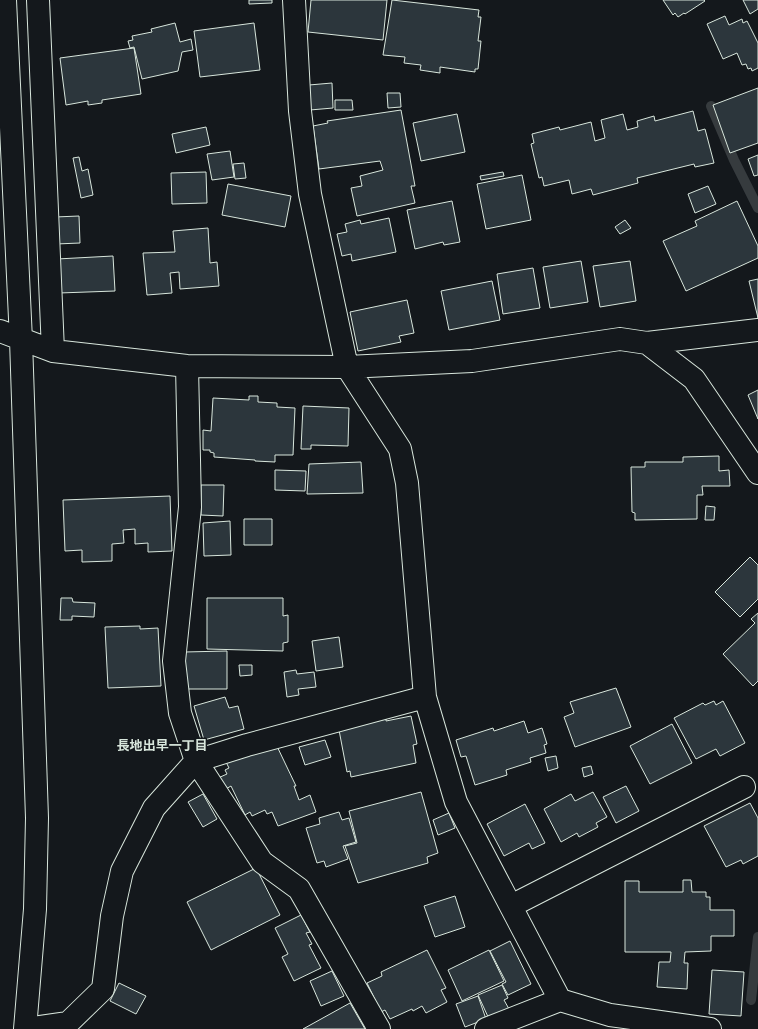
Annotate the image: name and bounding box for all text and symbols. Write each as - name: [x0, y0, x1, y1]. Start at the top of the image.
- district label: 長地出早一丁目: [116, 737, 208, 754]

